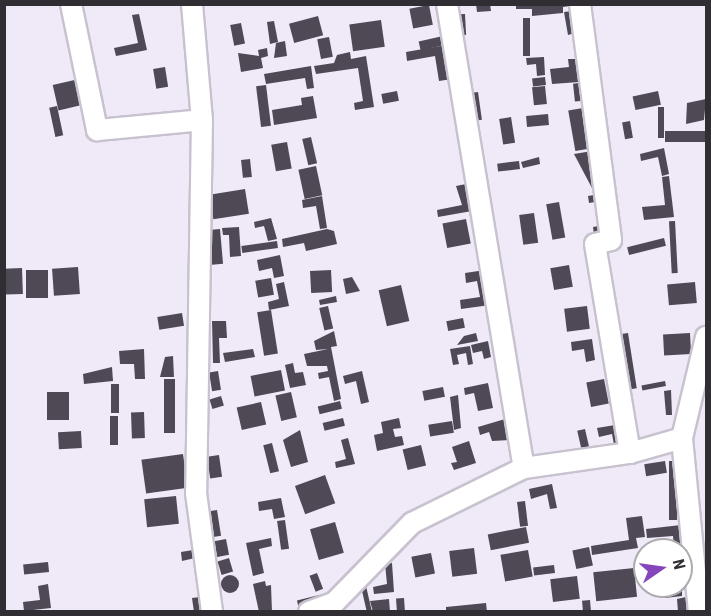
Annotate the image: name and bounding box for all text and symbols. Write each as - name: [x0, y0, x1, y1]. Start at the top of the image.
- north arrow: [633, 538, 693, 598]
- text: N: [669, 557, 689, 571]

